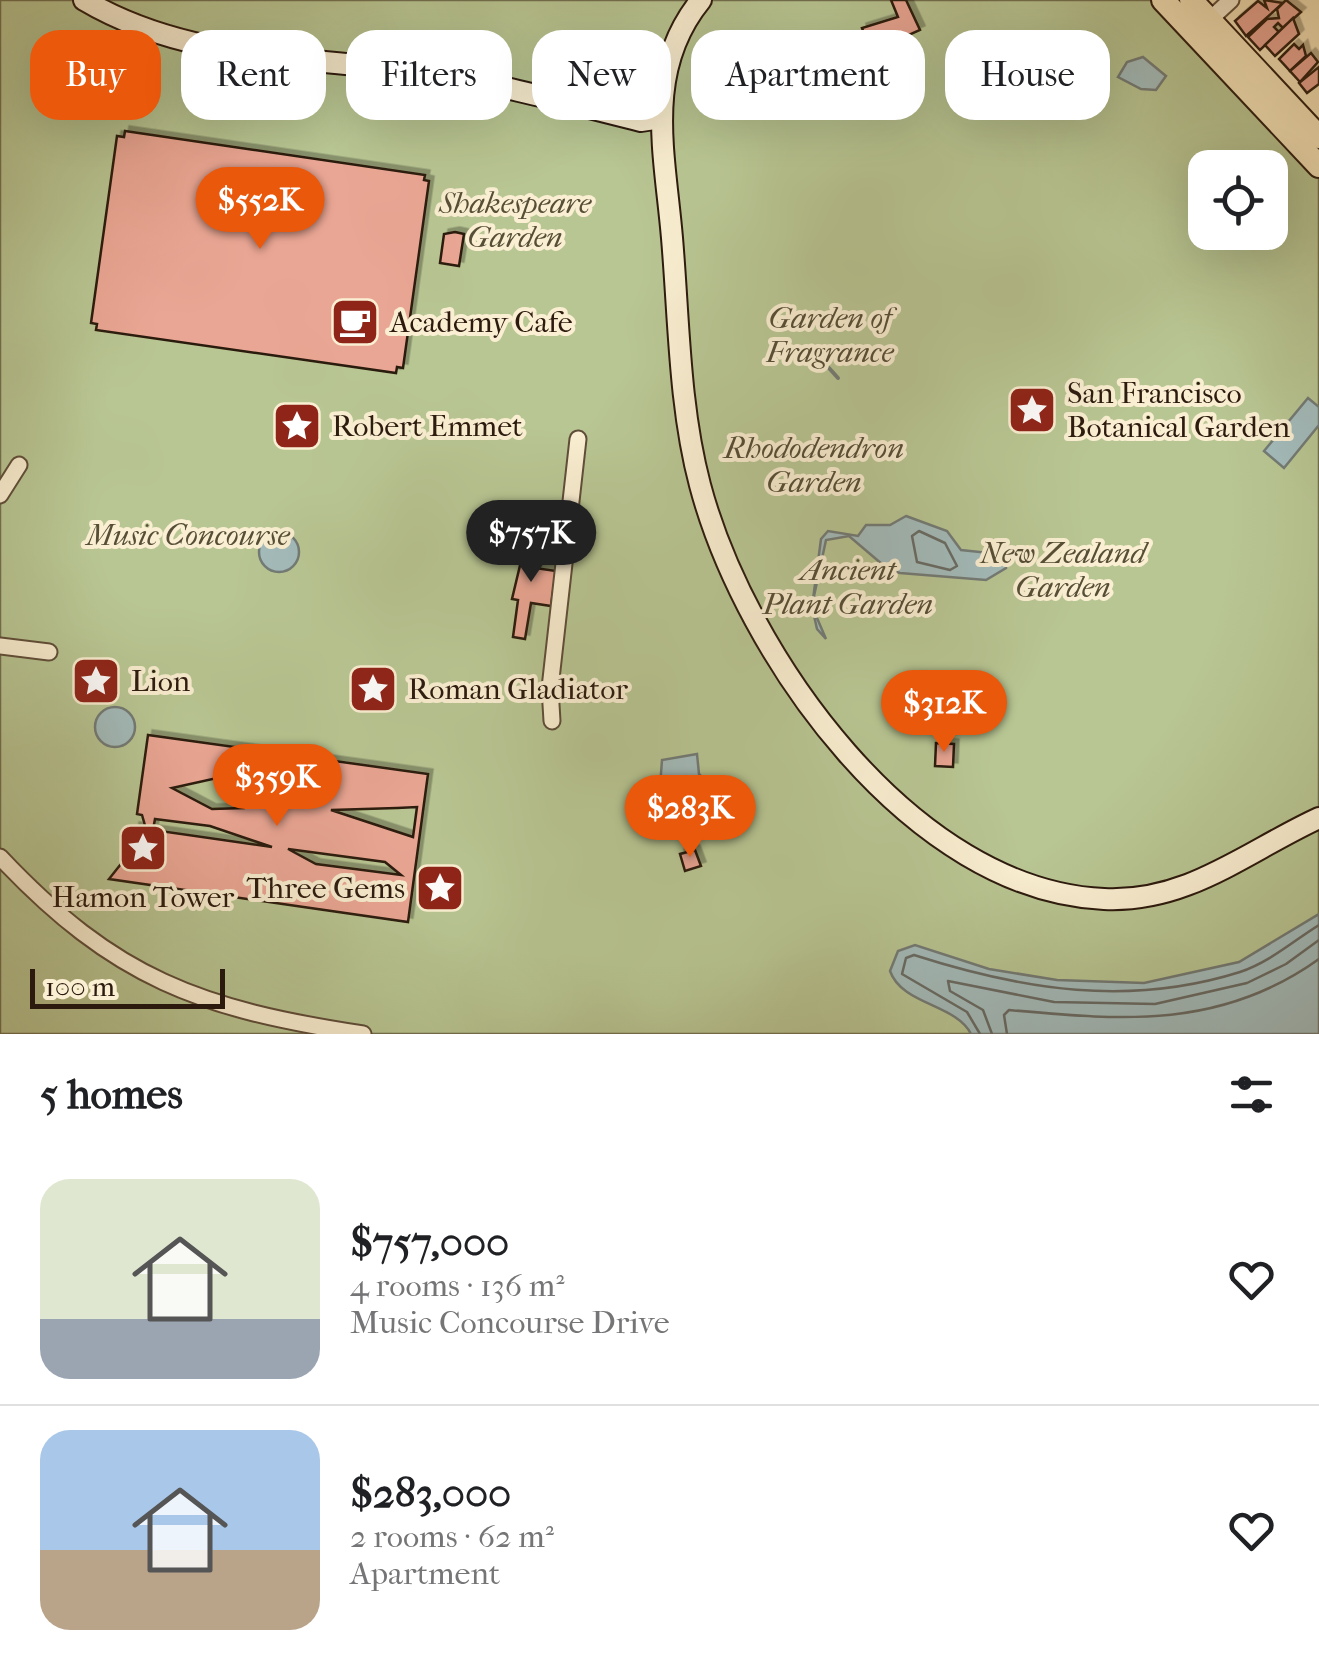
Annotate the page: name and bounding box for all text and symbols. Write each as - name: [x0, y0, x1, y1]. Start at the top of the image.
- chip: Buy: [30, 30, 161, 120]
- chip: Rent: [181, 30, 326, 120]
- chip: Filters: [346, 30, 512, 120]
- chip: New: [532, 30, 671, 120]
- chip: Apartment: [691, 30, 925, 120]
- chip: House: [945, 30, 1110, 120]
- map controls: [1188, 150, 1288, 250]
- button: locate: [1188, 150, 1288, 250]
- pin: $552K: [190, 167, 330, 252]
- text: $552K: [218, 181, 302, 218]
- park label: Shakespeare Garden: [438, 186, 592, 255]
- cafe icon: Academy Cafe: [329, 296, 381, 348]
- park label: Garden of Fragrance: [766, 301, 898, 370]
- place label: Academy Cafe: [389, 305, 573, 340]
- place label: San Francisco Botanical Garden: [1067, 376, 1291, 445]
- place icon: San Francisco Botanical Garden: [1006, 384, 1058, 436]
- place icon: Robert Emmet: [271, 400, 323, 452]
- place label: Robert Emmet: [332, 409, 523, 444]
- park label: Rhododendron Garden: [722, 431, 904, 500]
- pin: $757K: [461, 500, 601, 585]
- text: $757K: [488, 514, 574, 551]
- park label: Music Concourse: [84, 518, 290, 553]
- park label: New Zealand Garden: [979, 536, 1150, 605]
- park label: Ancient Plant Garden: [761, 553, 933, 622]
- place icon: Lion: [70, 655, 122, 707]
- place icon: Roman Gladiator: [347, 663, 399, 715]
- place label: Lion: [131, 664, 191, 699]
- pin: $312K: [874, 670, 1014, 755]
- place label: Roman Gladiator: [408, 672, 628, 707]
- text: $312K: [903, 684, 985, 721]
- pin: $359K: [207, 744, 347, 829]
- text: $359K: [235, 758, 319, 795]
- pin: $283K: [620, 775, 760, 860]
- text: $283K: [647, 789, 733, 826]
- place icon: Hamon Tower: [117, 822, 169, 874]
- place icon: Three Gems: [414, 862, 466, 914]
- place label: Three Gems: [247, 871, 405, 906]
- place label: Hamon Tower: [52, 880, 235, 915]
- scale bar: [30, 964, 225, 1008]
- text: 100 m: [45, 970, 115, 1003]
- icon: filters: [1224, 1067, 1279, 1122]
- text: 5 homes: [40, 1070, 183, 1119]
- text: $757,000: [350, 1218, 509, 1267]
- icon: home: [120, 1219, 240, 1339]
- icon: heart: [1224, 1252, 1279, 1307]
- text: 4 rooms · 136 m²: [350, 1267, 564, 1304]
- text: Music Concourse Drive: [350, 1304, 669, 1341]
- text: $283,000: [350, 1469, 511, 1518]
- icon: home: [120, 1470, 240, 1590]
- icon: heart: [1224, 1503, 1279, 1558]
- text: 2 rooms · 62 m²: [350, 1518, 554, 1555]
- text: Apartment: [350, 1555, 500, 1592]

